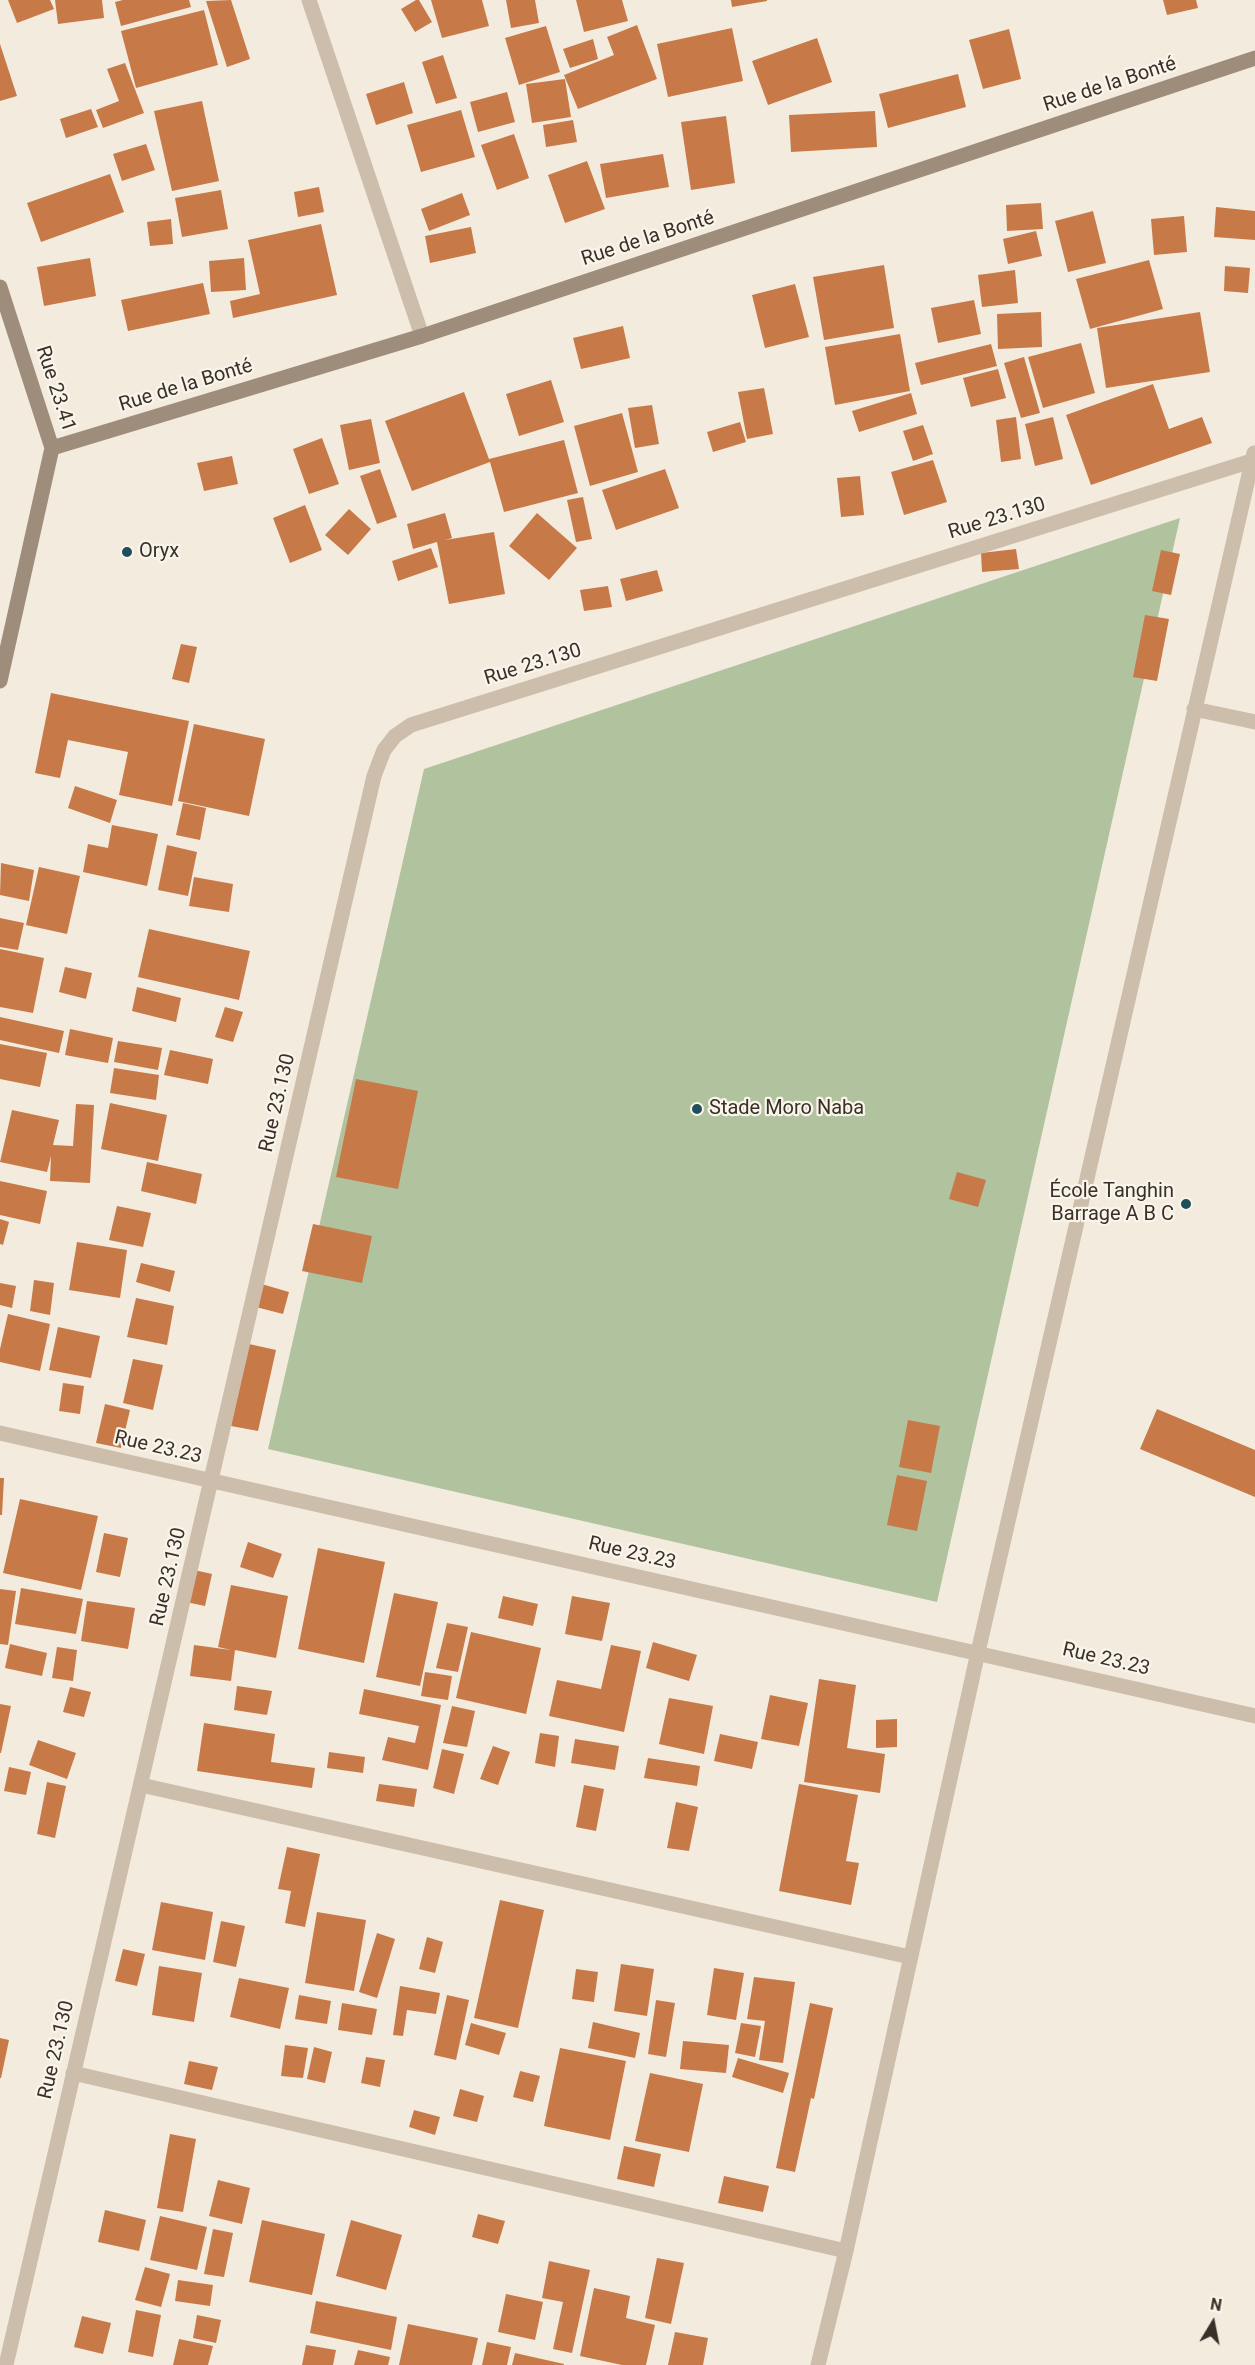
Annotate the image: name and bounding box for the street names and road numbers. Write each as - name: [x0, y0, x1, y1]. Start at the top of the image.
- street label: Rue de la Bonté: [1040, 52, 1180, 118]
- street label: Rue de la Bonté: [578, 206, 718, 272]
- street label: Rue 23.41: [30, 343, 80, 435]
- street label: Rue de la Bonté: [116, 354, 256, 418]
- street label: Rue 23.130: [945, 493, 1049, 545]
- street label: Rue 23.130: [481, 639, 585, 691]
- street label: Rue 23.130: [255, 1051, 301, 1155]
- street label: Rue 23.23: [112, 1426, 204, 1470]
- street label: Rue 23.130: [146, 1525, 192, 1629]
- street label: Rue 23.23: [586, 1532, 678, 1576]
- street label: Rue 23.23: [1060, 1638, 1152, 1682]
- street label: Rue 23.130: [34, 1998, 80, 2102]

